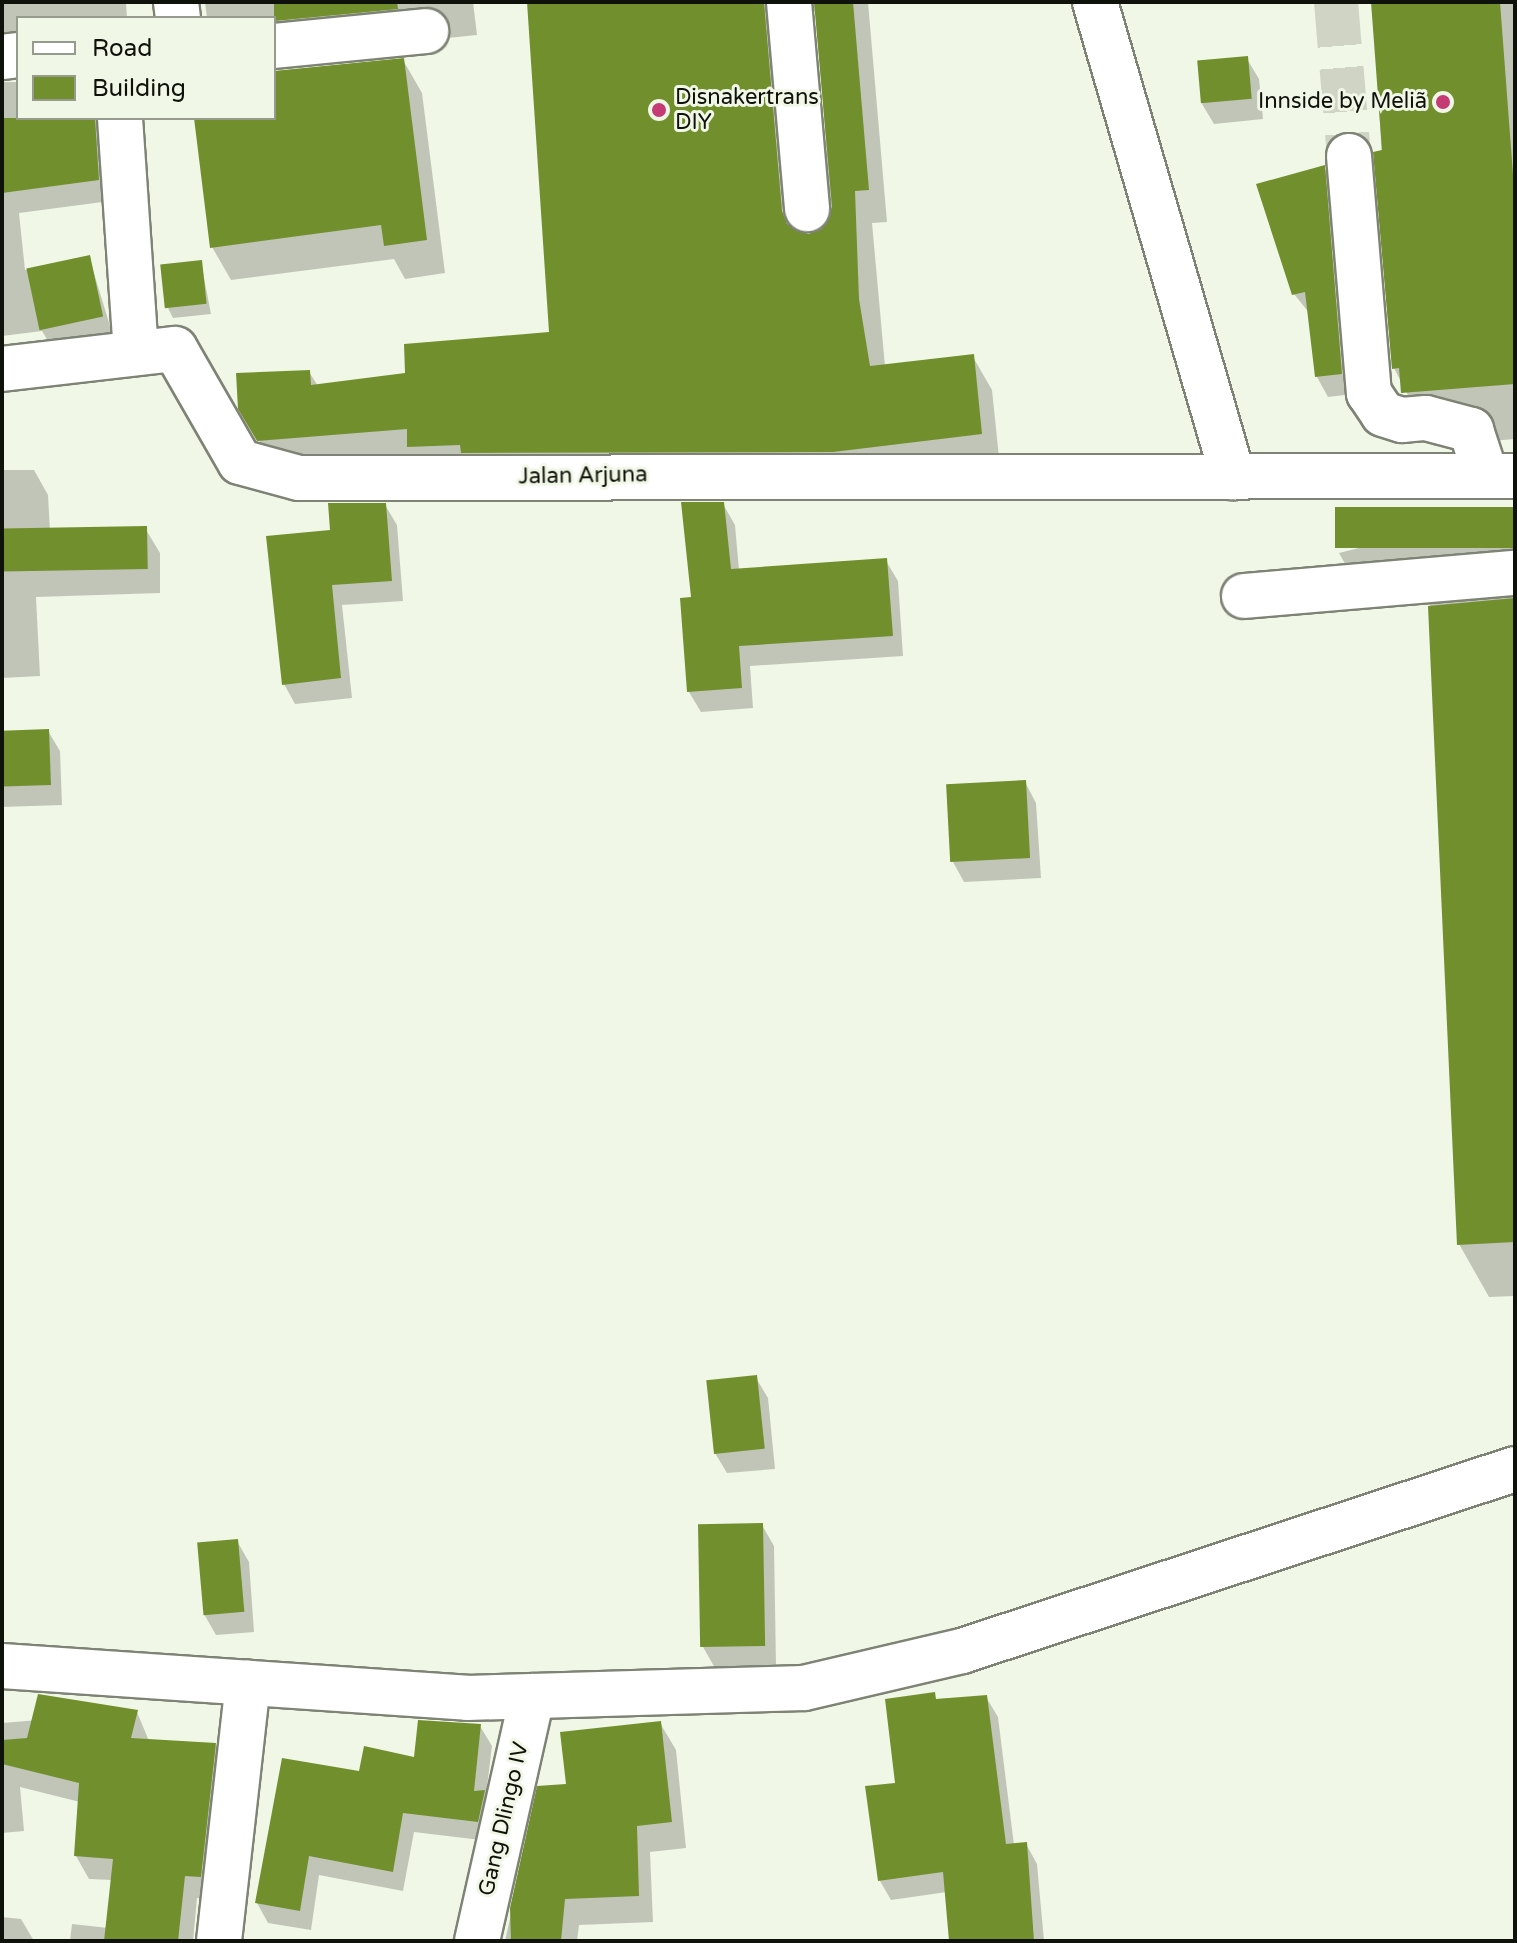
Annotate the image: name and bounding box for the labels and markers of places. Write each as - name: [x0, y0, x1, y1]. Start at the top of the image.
- place label: Disnakertrans DIY: [675, 84, 819, 136]
- place label: Innside by Meliã: [1258, 89, 1427, 115]
- marker: Innside by Meliã: [1434, 93, 1452, 111]
- marker: Disnakertrans DIY: [650, 101, 668, 119]

